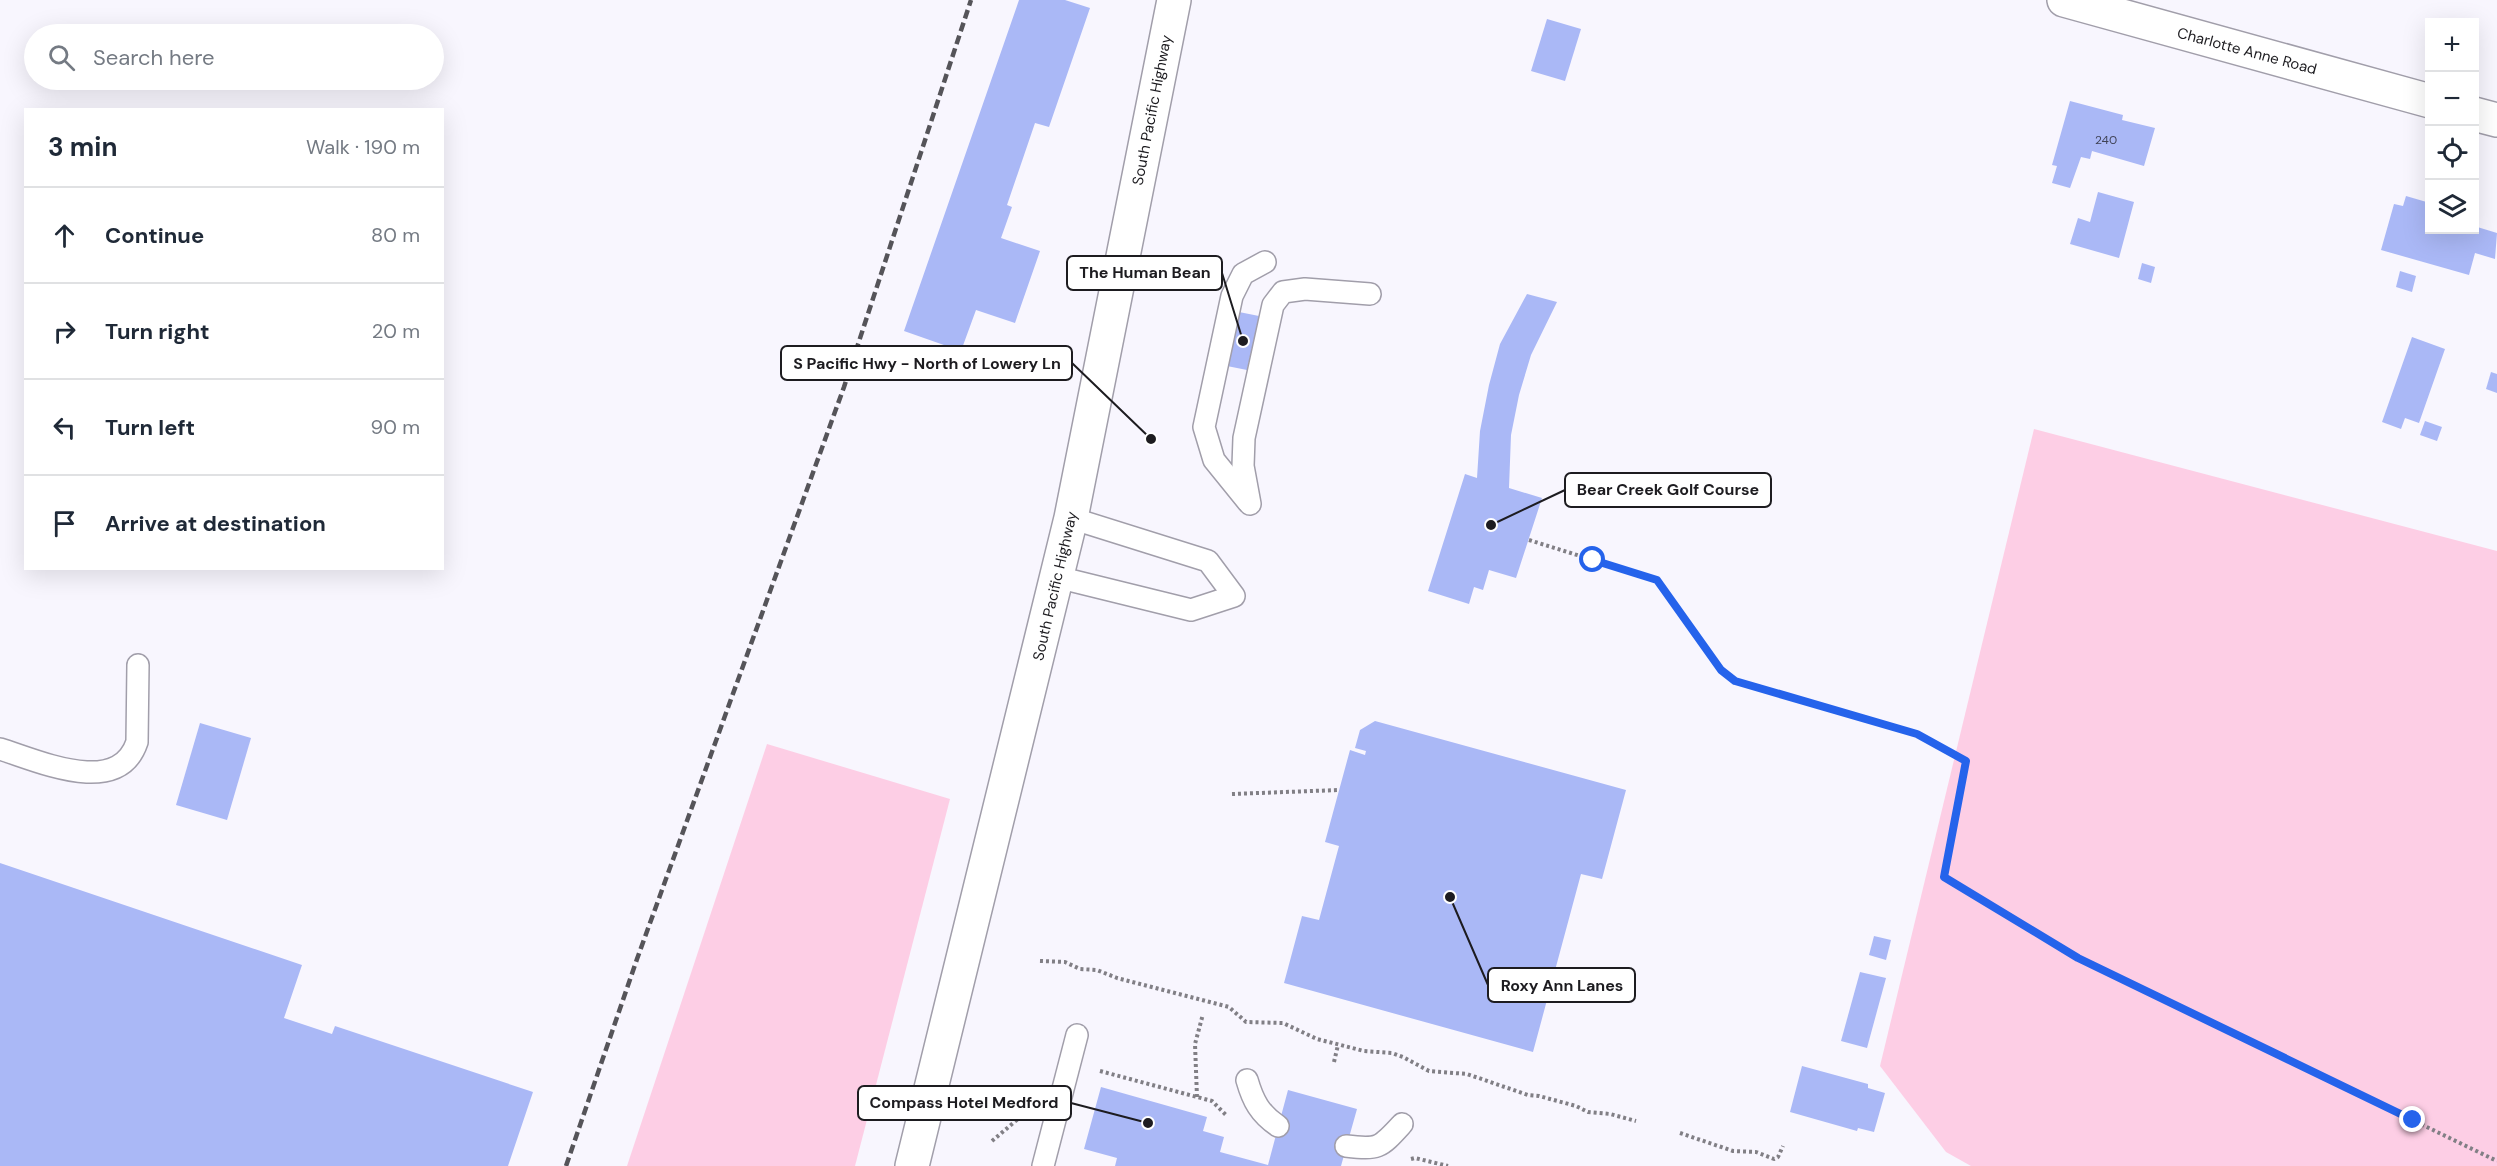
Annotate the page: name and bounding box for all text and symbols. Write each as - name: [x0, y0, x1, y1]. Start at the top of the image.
- map controls: [2425, 18, 2479, 234]
- button: +: [2425, 18, 2479, 72]
- street label: Charlotte Anne Road: [2175, 23, 2319, 79]
- search box: [24, 24, 444, 90]
- street label: South Pacific Highway: [1128, 33, 1177, 187]
- icon: search: [45, 41, 78, 74]
- text: Search here: [93, 43, 214, 72]
- button: −: [2425, 72, 2479, 126]
- button: locate: [2425, 126, 2479, 180]
- text: 3 min: [48, 130, 117, 164]
- house number: 240: [2095, 132, 2117, 148]
- text: Walk · 190 m: [306, 134, 420, 160]
- button: layers: [2425, 180, 2479, 234]
- icon: ahead: [48, 219, 81, 252]
- text: Continue: [105, 221, 204, 250]
- text: 80 m: [371, 222, 420, 248]
- callout: The Human Bean: [1067, 256, 1222, 290]
- text: The Human Bean: [1079, 262, 1211, 283]
- icon: right: [48, 315, 81, 348]
- text: Turn right: [105, 317, 210, 346]
- text: 20 m: [372, 318, 420, 344]
- callout: S Pacific Hwy - North of Lowery Ln: [781, 346, 1072, 380]
- text: S Pacific Hwy - North of Lowery Ln: [793, 353, 1061, 374]
- icon: left: [48, 411, 81, 444]
- text: Turn left: [105, 413, 195, 442]
- text: 90 m: [371, 414, 420, 440]
- callout: Bear Creek Golf Course: [1565, 473, 1771, 507]
- text: Bear Creek Golf Course: [1577, 479, 1759, 500]
- icon: arrive: [48, 507, 81, 540]
- text: Arrive at destination: [105, 509, 326, 538]
- street label: South Pacific Highway: [1028, 509, 1082, 663]
- route start: [1579, 546, 1605, 572]
- callout: Roxy Ann Lanes: [1488, 968, 1635, 1002]
- text: Roxy Ann Lanes: [1501, 975, 1623, 996]
- callout: Compass Hotel Medford: [858, 1086, 1071, 1120]
- text: Compass Hotel Medford: [869, 1092, 1059, 1113]
- route end: [2399, 1106, 2425, 1132]

